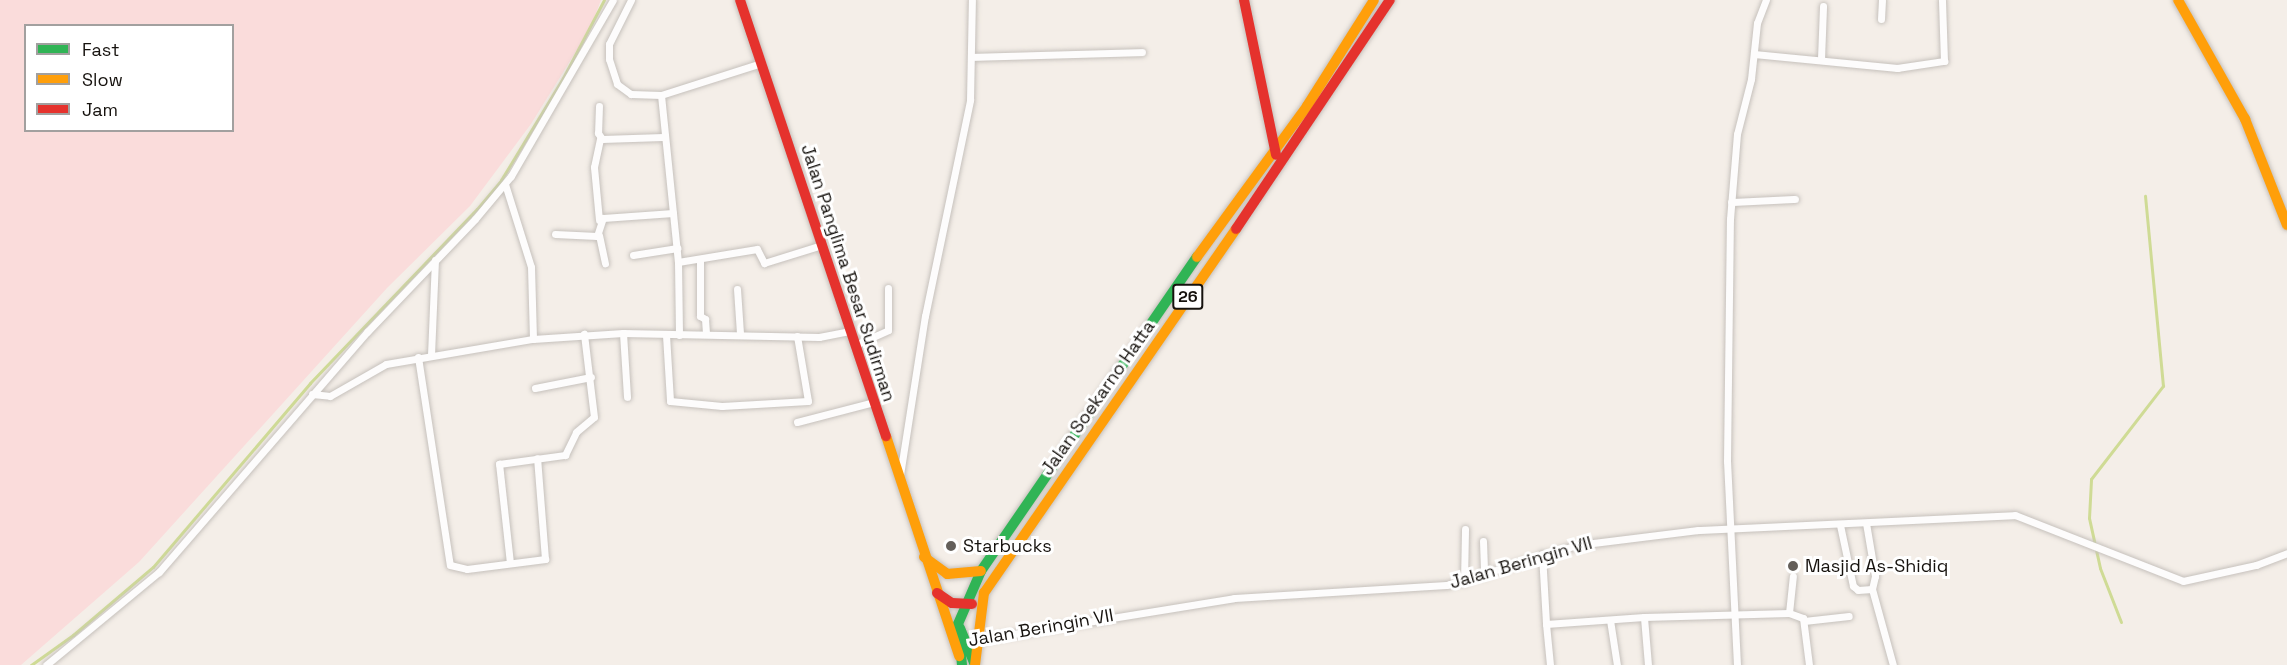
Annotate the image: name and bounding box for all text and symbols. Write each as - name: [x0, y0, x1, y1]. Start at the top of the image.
- legend: [24, 24, 234, 132]
- text: Fast: [82, 38, 119, 61]
- text: Slow: [82, 68, 123, 91]
- text: Jam: [82, 98, 118, 121]
- street label: Jalan Panglima Besar Sudirman: [796, 142, 900, 404]
- road number: 26: [1172, 284, 1204, 310]
- street label: Jalan Soekarno Hatta: [1036, 317, 1160, 479]
- street label: Jalan Beringin VII: [1447, 532, 1595, 594]
- place label: Starbucks: [963, 535, 1052, 557]
- marker: Starbucks: [944, 539, 958, 553]
- place label: Masjid As-Shidiq: [1805, 555, 1948, 577]
- marker: Masjid As-Shidiq: [1786, 559, 1800, 573]
- street label: Jalan Beringin VII: [967, 605, 1115, 651]

